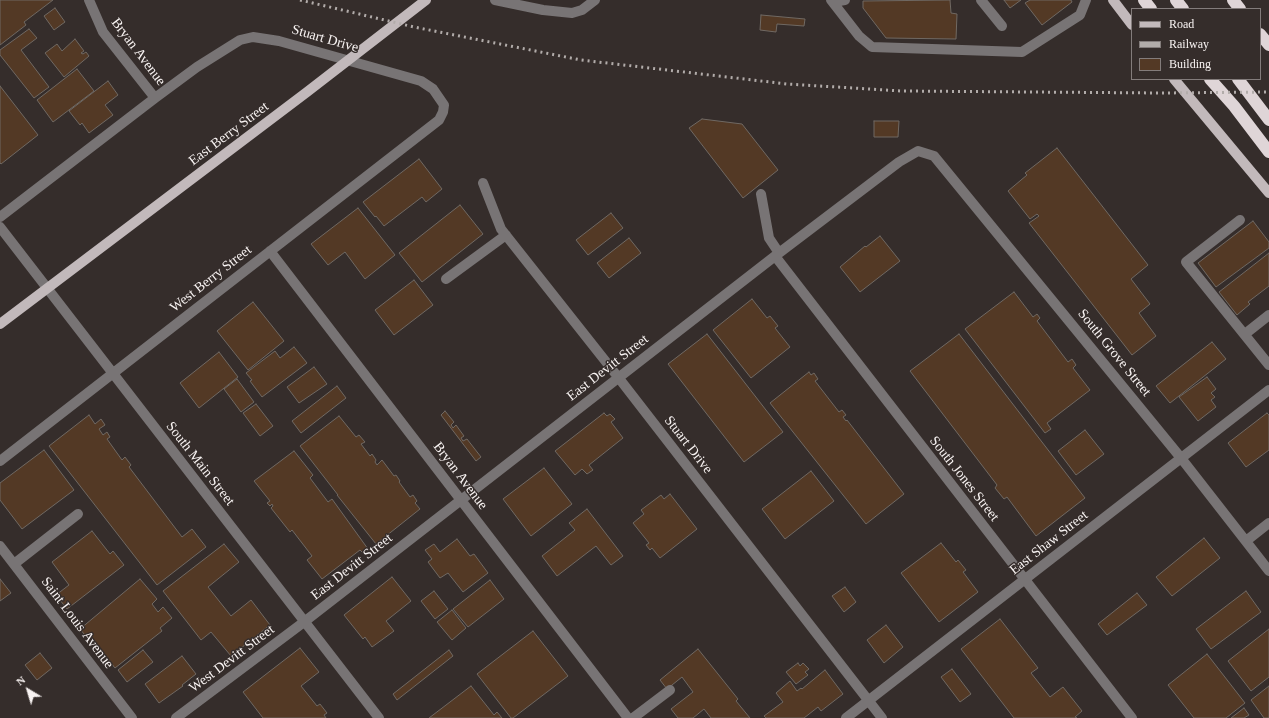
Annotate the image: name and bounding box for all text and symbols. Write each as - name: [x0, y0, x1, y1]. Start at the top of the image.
- legend: [1131, 8, 1261, 80]
- street label: Bryan Avenue: [107, 15, 169, 89]
- text: Road: [1169, 17, 1194, 31]
- street label: Stuart Drive: [290, 21, 360, 57]
- text: Railway: [1169, 37, 1209, 51]
- text: Building: [1169, 57, 1211, 71]
- street label: East Berry Street: [186, 99, 272, 169]
- street label: West Berry Street: [167, 242, 255, 316]
- street label: South Grove Street: [1074, 306, 1154, 400]
- street label: East Devitt Street: [564, 331, 652, 405]
- street label: Stuart Drive: [660, 413, 716, 477]
- street label: South Main Street: [162, 419, 238, 509]
- street label: South Jones Street: [926, 433, 1002, 525]
- street label: Bryan Avenue: [429, 439, 491, 513]
- street label: East Shaw Street: [1006, 507, 1092, 579]
- street label: East Devitt Street: [308, 530, 396, 604]
- street label: Saint Louis Avenue: [37, 574, 117, 672]
- street label: West Devitt Street: [186, 622, 278, 696]
- north arrow: [8, 670, 48, 710]
- text: N: [14, 673, 27, 688]

